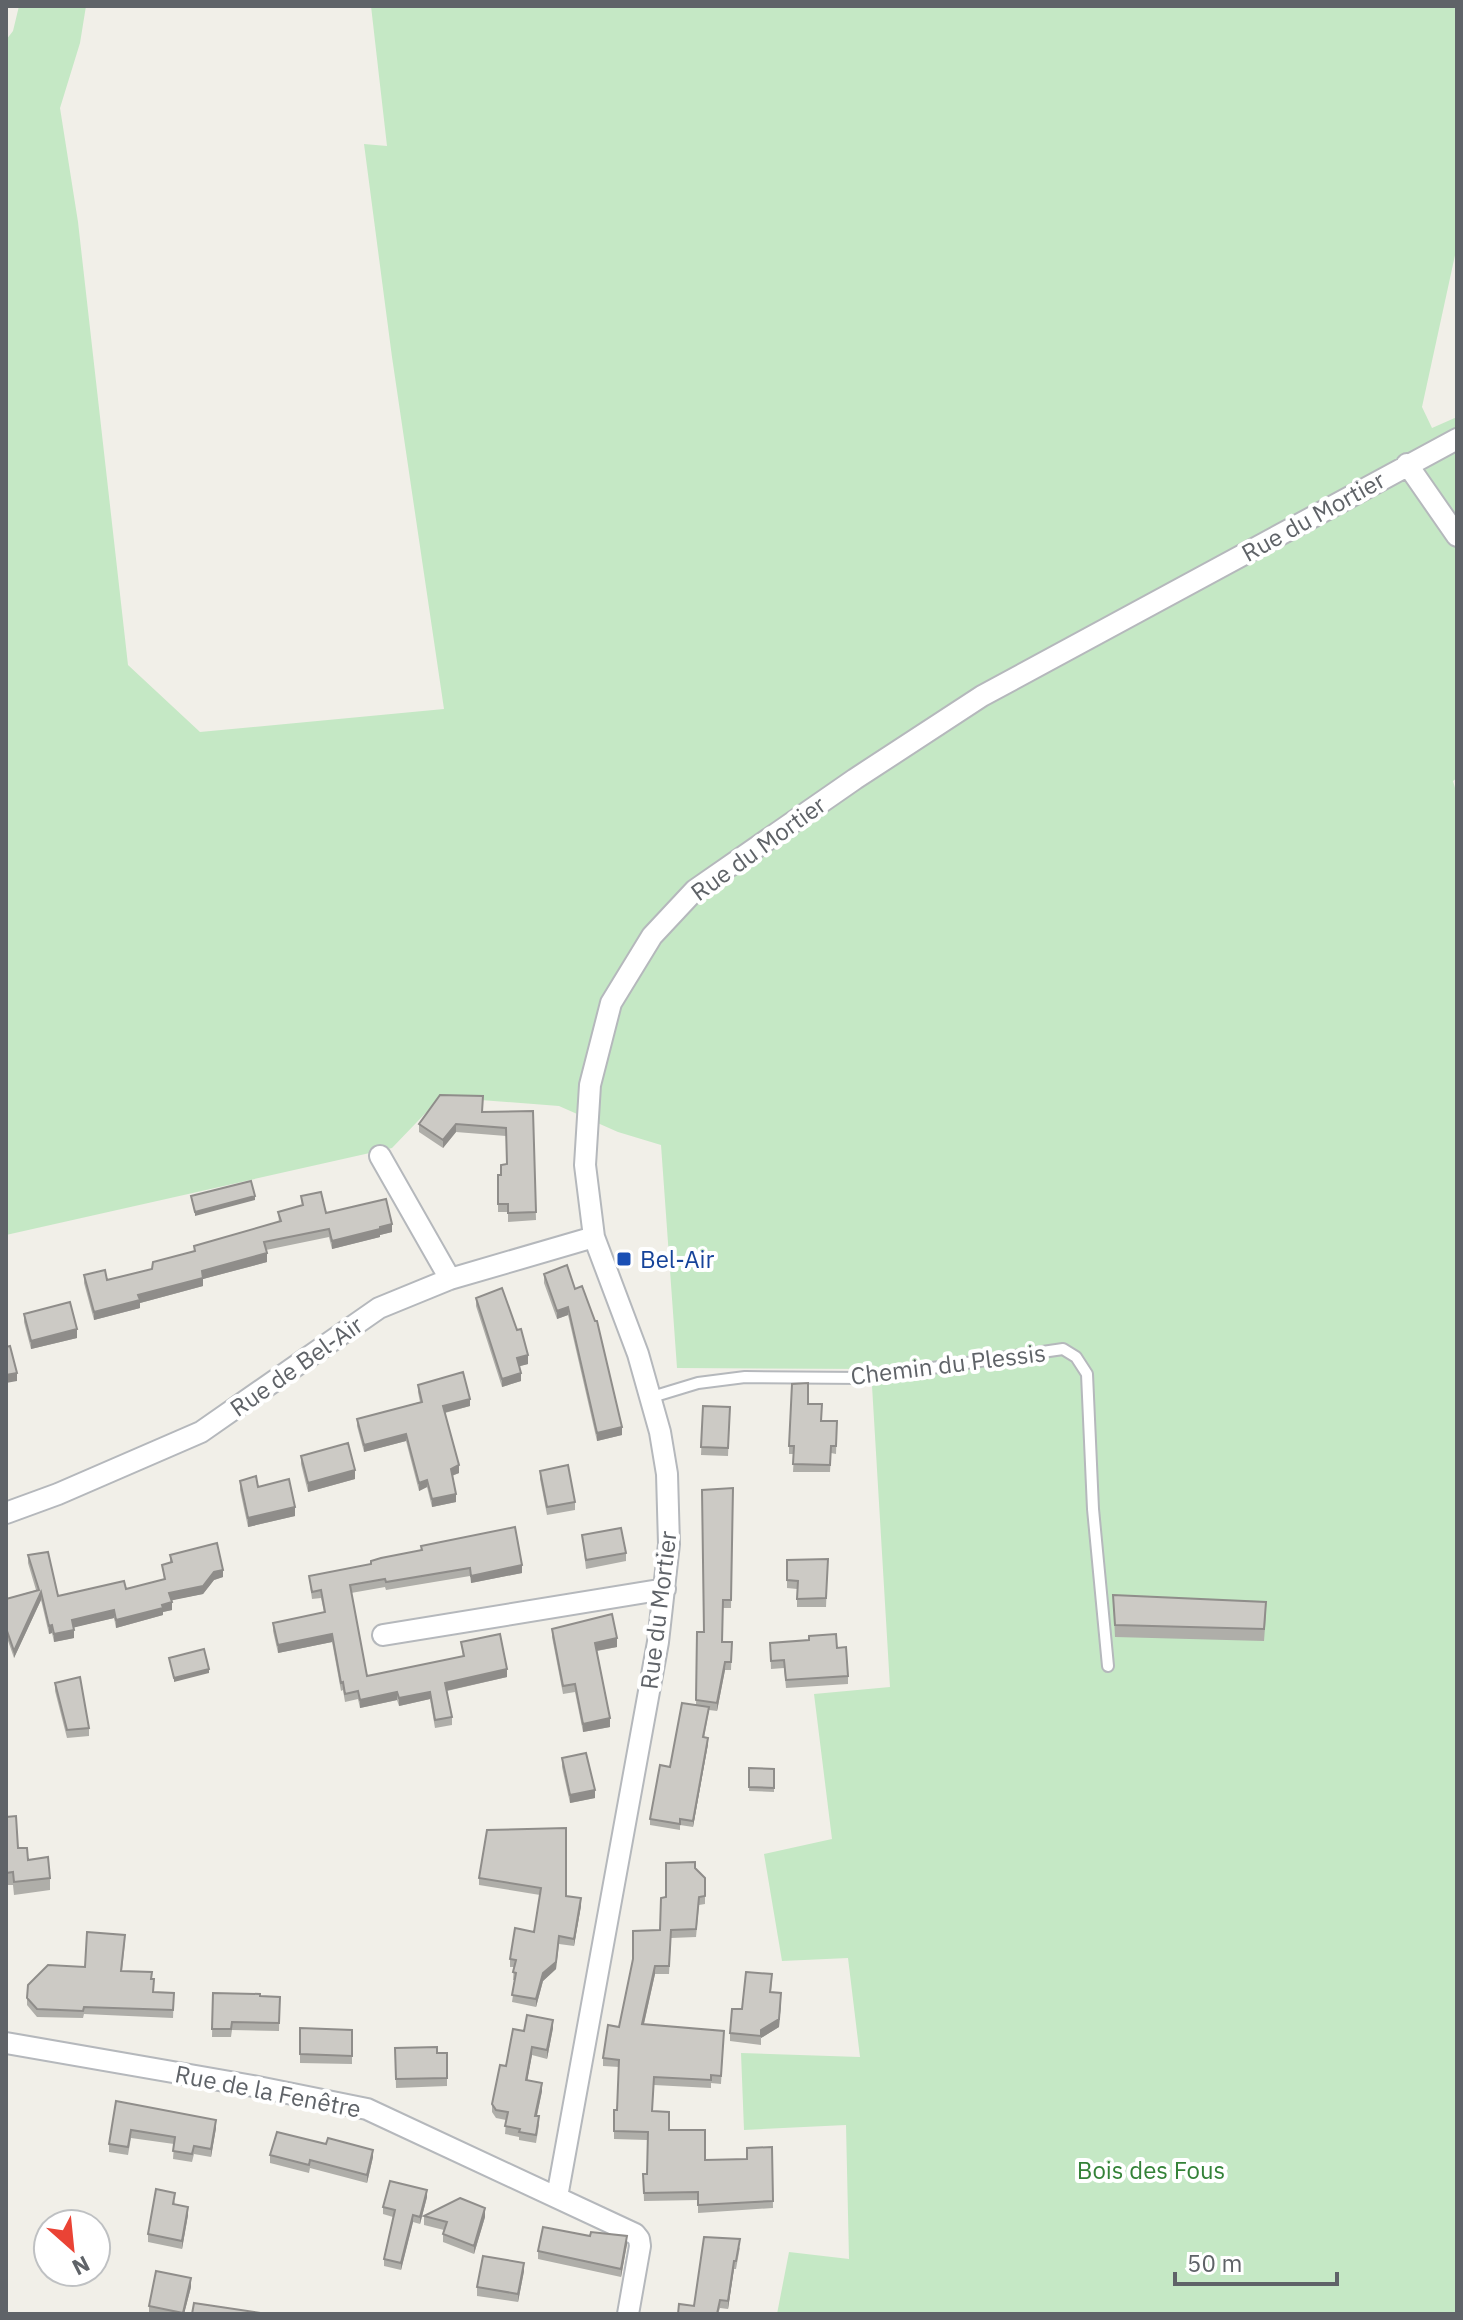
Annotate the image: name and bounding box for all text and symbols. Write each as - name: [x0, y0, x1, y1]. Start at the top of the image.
- street label: Rue du Mortier: [1236, 463, 1391, 569]
- street label: Rue du Mortier: [684, 788, 832, 908]
- place label: Bel-Air: [640, 1243, 715, 1275]
- marker: Bel-Air: [615, 1250, 633, 1268]
- street label: Rue de Bel-Air: [223, 1308, 369, 1424]
- street label: Chemin du Plessis: [849, 1336, 1047, 1392]
- street label: Rue du Mortier: [632, 1529, 684, 1691]
- street label: Rue de la Fenêtre: [172, 2057, 364, 2125]
- park label: Bois des Fous: [1077, 2154, 1225, 2186]
- north arrow: [32, 2208, 112, 2288]
- scale bar: [1175, 2236, 1337, 2286]
- text: 50 m: [1187, 2247, 1242, 2279]
- text: N: [68, 2250, 95, 2283]

